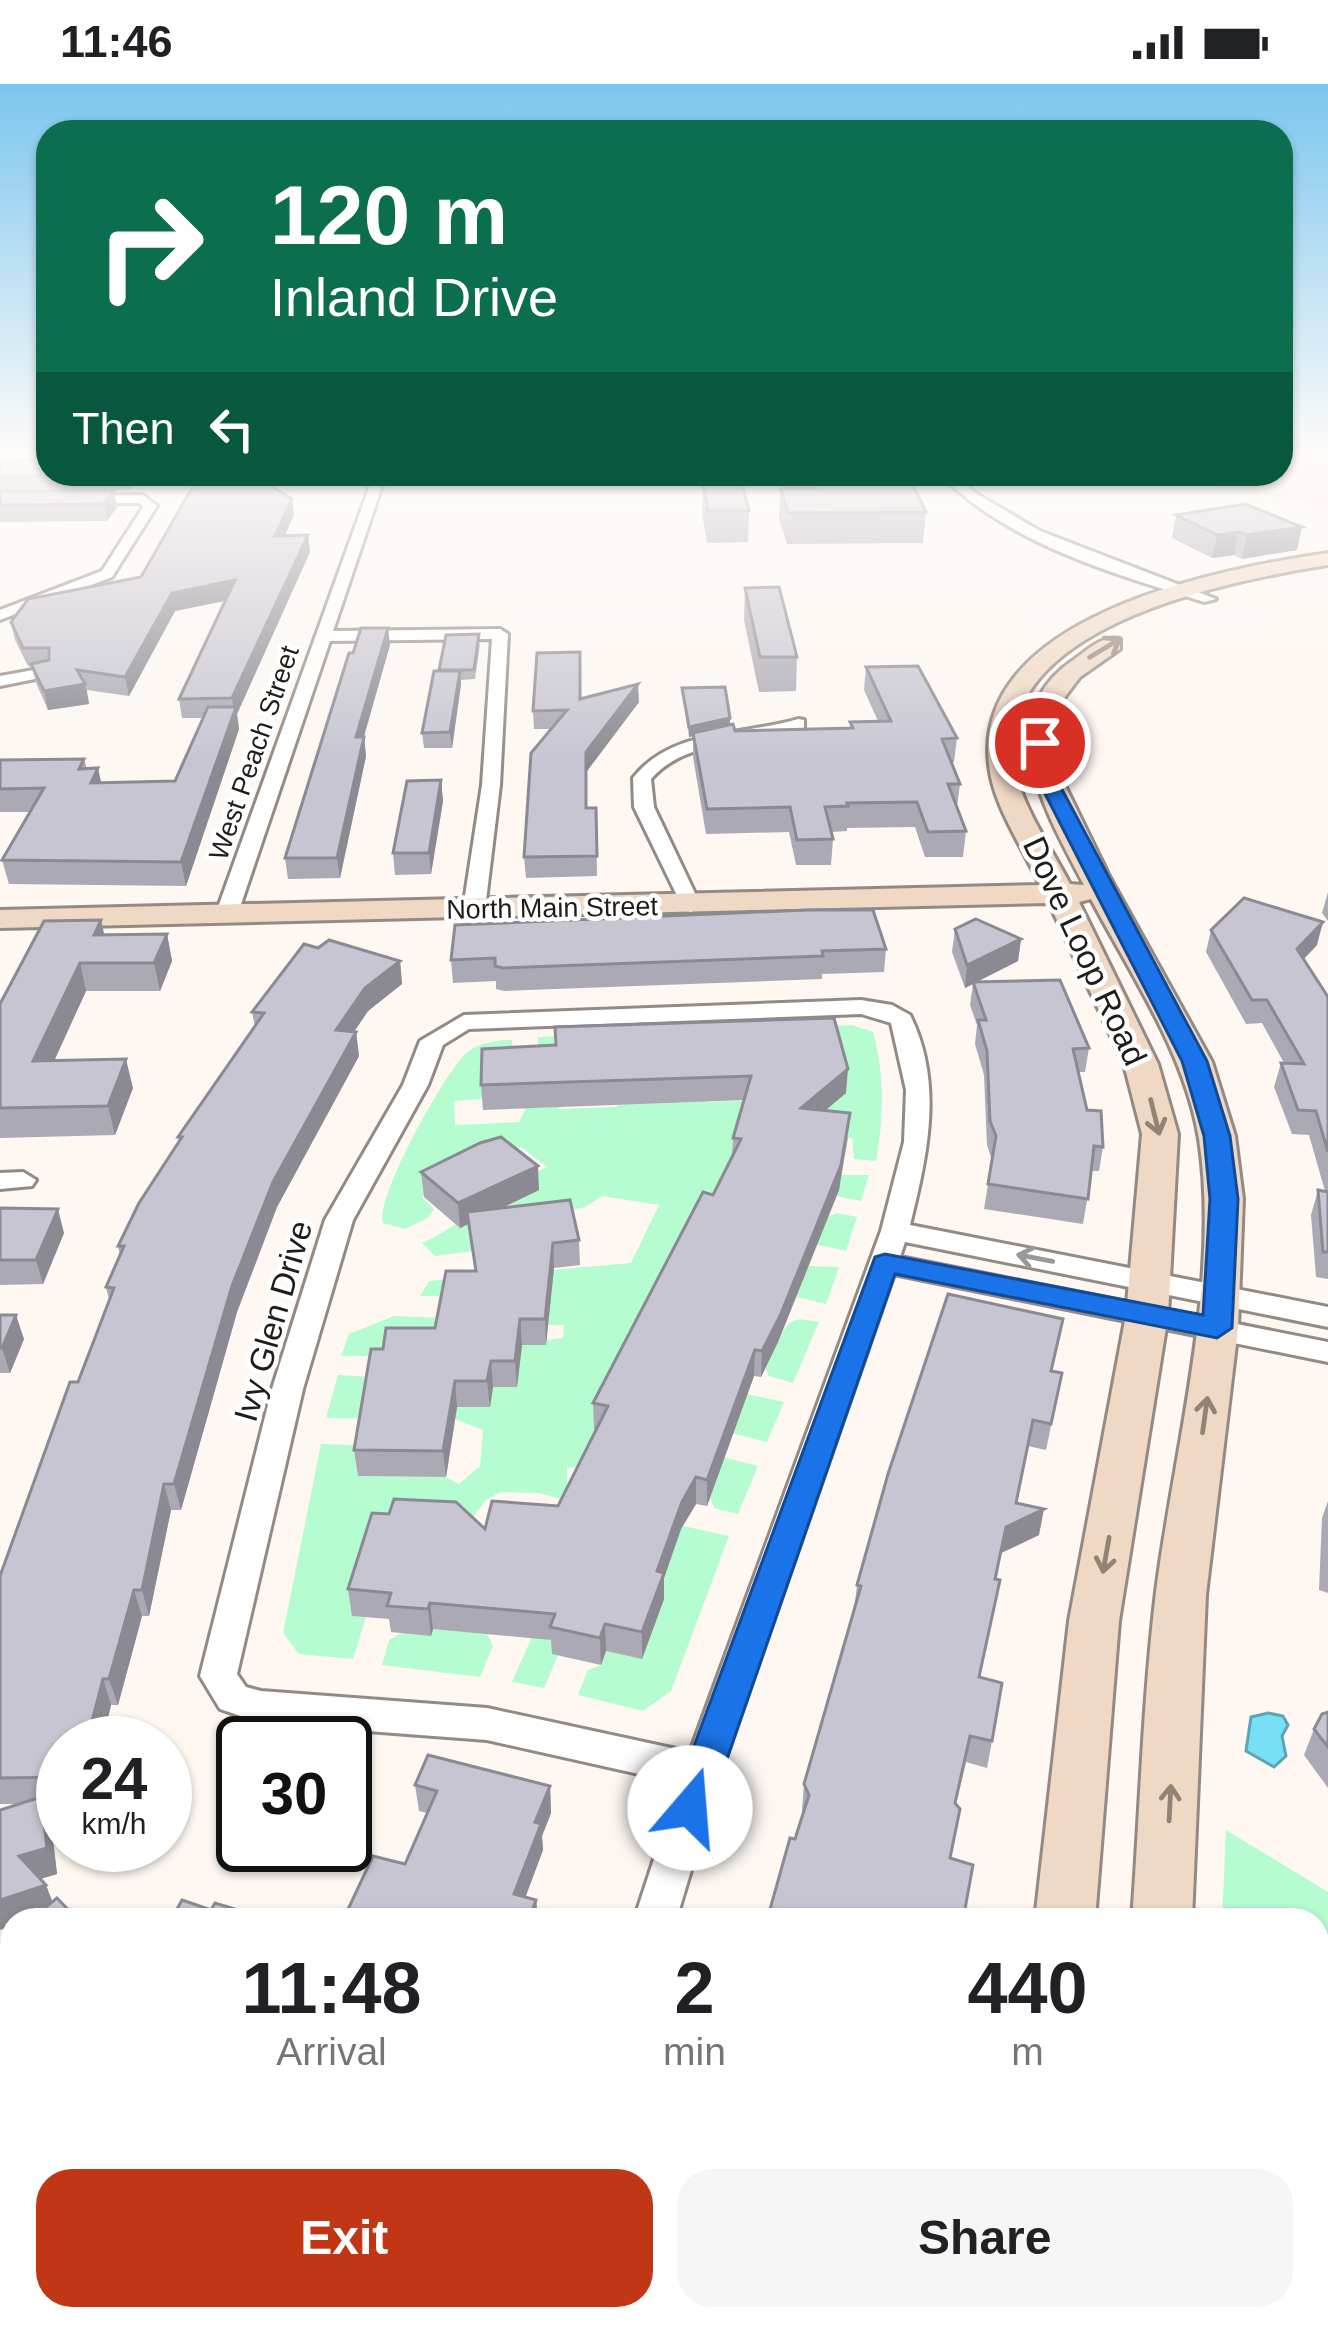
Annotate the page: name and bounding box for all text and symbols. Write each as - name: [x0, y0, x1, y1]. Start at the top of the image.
- text: 11:46: [60, 16, 173, 67]
- icon: right: [72, 168, 228, 324]
- text: 120 m: [270, 168, 508, 262]
- text: Inland Drive: [270, 267, 558, 327]
- icon: left: [199, 396, 265, 462]
- text: Then: [72, 403, 175, 454]
- one-way arrow: [1087, 636, 1122, 660]
- street label: West Peach Street: [203, 641, 305, 864]
- pin: [989, 692, 1091, 794]
- icon: arrive: [1007, 710, 1073, 776]
- street label: Dove Loop Road: [1016, 831, 1154, 1071]
- street label: North Main Street: [446, 891, 659, 925]
- one-way arrow: [1145, 1097, 1167, 1135]
- street label: Ivy Glen Drive: [227, 1216, 319, 1426]
- one-way arrow: [1017, 1246, 1056, 1268]
- one-way arrow: [1195, 1396, 1217, 1435]
- one-way arrow: [1093, 1534, 1116, 1573]
- speed limit sign: 30: [216, 1716, 372, 1872]
- text: 24: [81, 1745, 147, 1812]
- position arrow: [627, 1745, 753, 1871]
- one-way arrow: [1159, 1784, 1182, 1823]
- text: km/h: [81, 1807, 147, 1840]
- text: 11:48: [241, 1948, 422, 2028]
- text: 2: [674, 1948, 715, 2028]
- text: 440: [967, 1948, 1088, 2028]
- text: Arrival: [276, 2030, 387, 2073]
- text: min: [663, 2030, 726, 2073]
- text: m: [1011, 2030, 1044, 2073]
- button: Exit: [36, 2169, 653, 2307]
- button: Share: [677, 2169, 1293, 2307]

